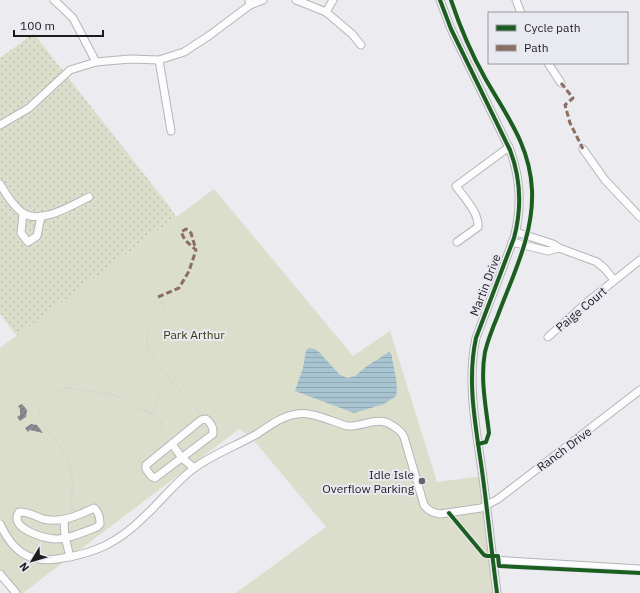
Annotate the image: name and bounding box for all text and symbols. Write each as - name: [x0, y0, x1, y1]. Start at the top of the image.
- scale bar: [14, 12, 103, 38]
- legend: [488, 12, 628, 64]
- text: 100 m: [20, 18, 55, 33]
- text: Cycle path: [524, 20, 581, 35]
- text: Path: [524, 40, 549, 55]
- street label: Martin Drive: [466, 251, 504, 318]
- street label: Paige Court: [552, 283, 610, 335]
- park label: Park Arthur: [163, 327, 225, 342]
- street label: Ranch Drive: [534, 423, 595, 474]
- place label: Idle Isle Overflow Parking: [322, 467, 415, 496]
- marker: Idle Isle Overflow Parking: [417, 476, 427, 486]
- north arrow: [12, 541, 52, 581]
- text: N: [16, 560, 32, 575]

